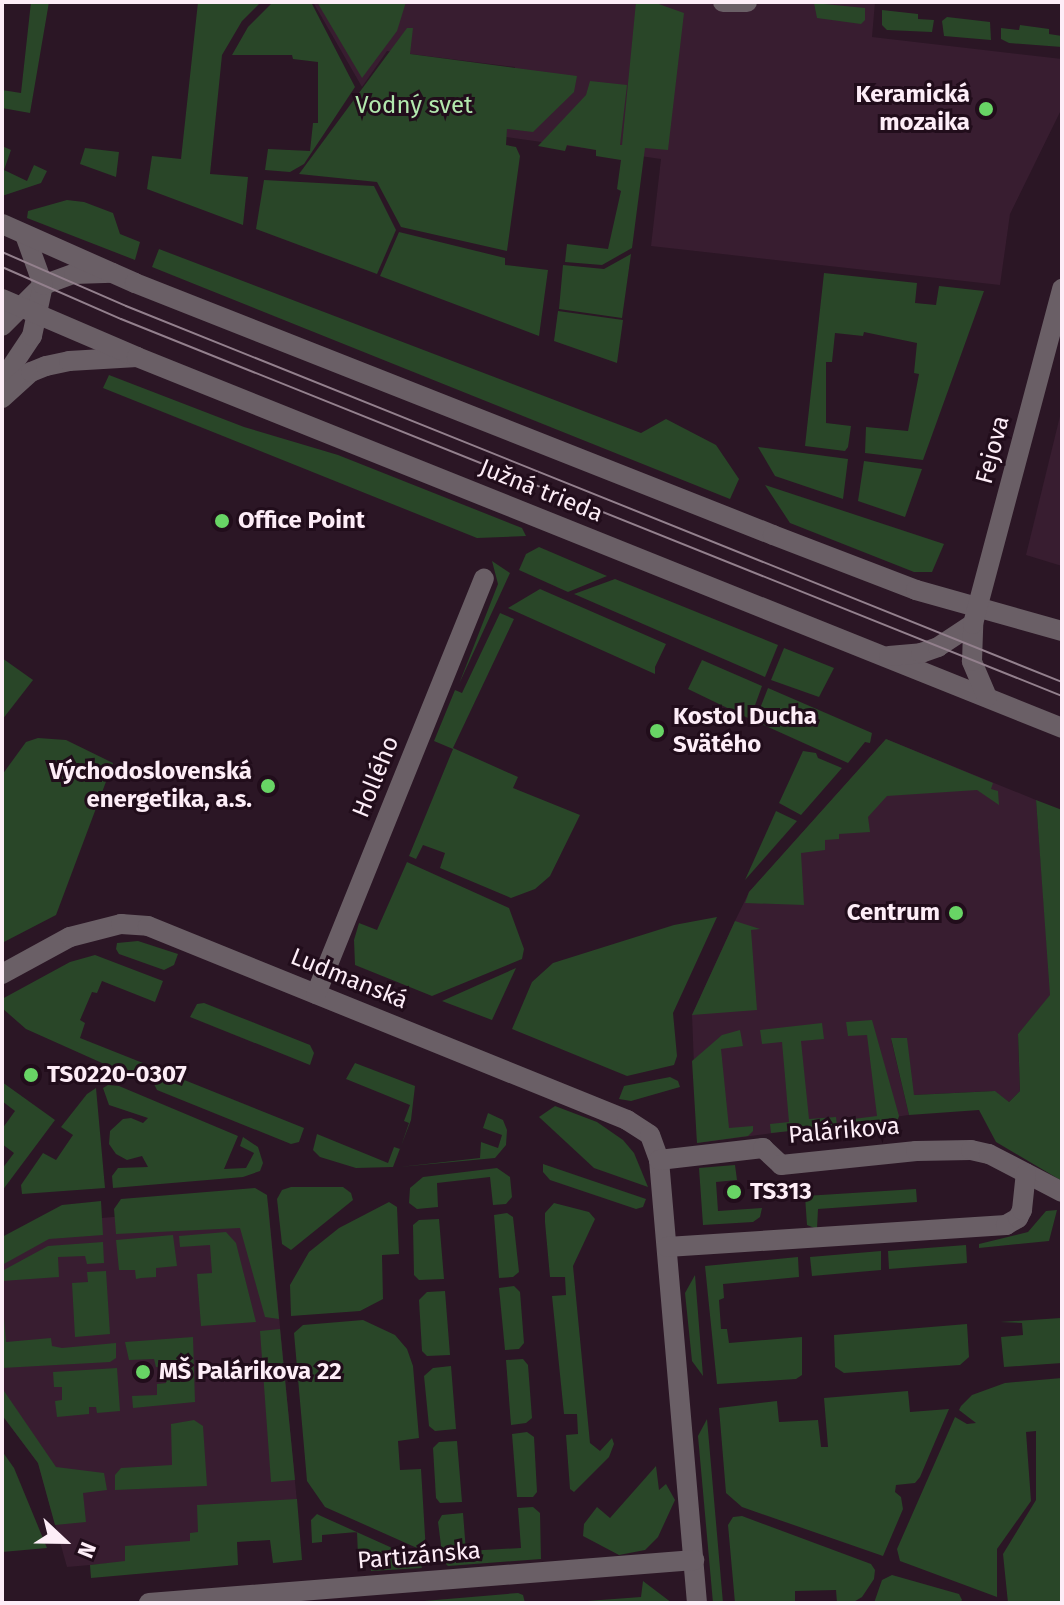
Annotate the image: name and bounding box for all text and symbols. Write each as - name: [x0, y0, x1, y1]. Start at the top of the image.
- place label: Keramická mozaika: [855, 81, 970, 137]
- park label: Vodný svet: [355, 92, 473, 120]
- marker: Keramická mozaika: [977, 100, 995, 118]
- street label: Fejova: [970, 413, 1016, 487]
- street label: Južná trieda: [475, 453, 607, 529]
- place label: Office Point: [238, 507, 365, 535]
- marker: Office Point: [213, 512, 231, 530]
- place label: Kostol Ducha Svätého: [673, 703, 817, 759]
- marker: Kostol Ducha Svätého: [648, 722, 666, 740]
- street label: Hollého: [347, 732, 405, 822]
- place label: Východoslovenská energetika, a.s.: [49, 758, 252, 814]
- marker: Východoslovenská energetika, a.s.: [259, 777, 277, 795]
- place label: Centrum: [847, 899, 940, 927]
- marker: Centrum: [947, 904, 965, 922]
- street label: Ludmanská: [286, 942, 412, 1016]
- place label: TS0220-0307: [47, 1061, 187, 1089]
- marker: TS0220-0307: [22, 1066, 40, 1084]
- street label: Palárikova: [787, 1112, 901, 1150]
- place label: TS313: [750, 1178, 812, 1206]
- marker: TS313: [725, 1183, 743, 1201]
- place label: MŠ Palárikova 22: [159, 1358, 342, 1386]
- marker: MŠ Palárikova 22: [134, 1363, 152, 1381]
- north arrow: [24, 1501, 104, 1581]
- street label: Partizánska: [356, 1536, 482, 1576]
- text: N: [71, 1538, 102, 1562]

